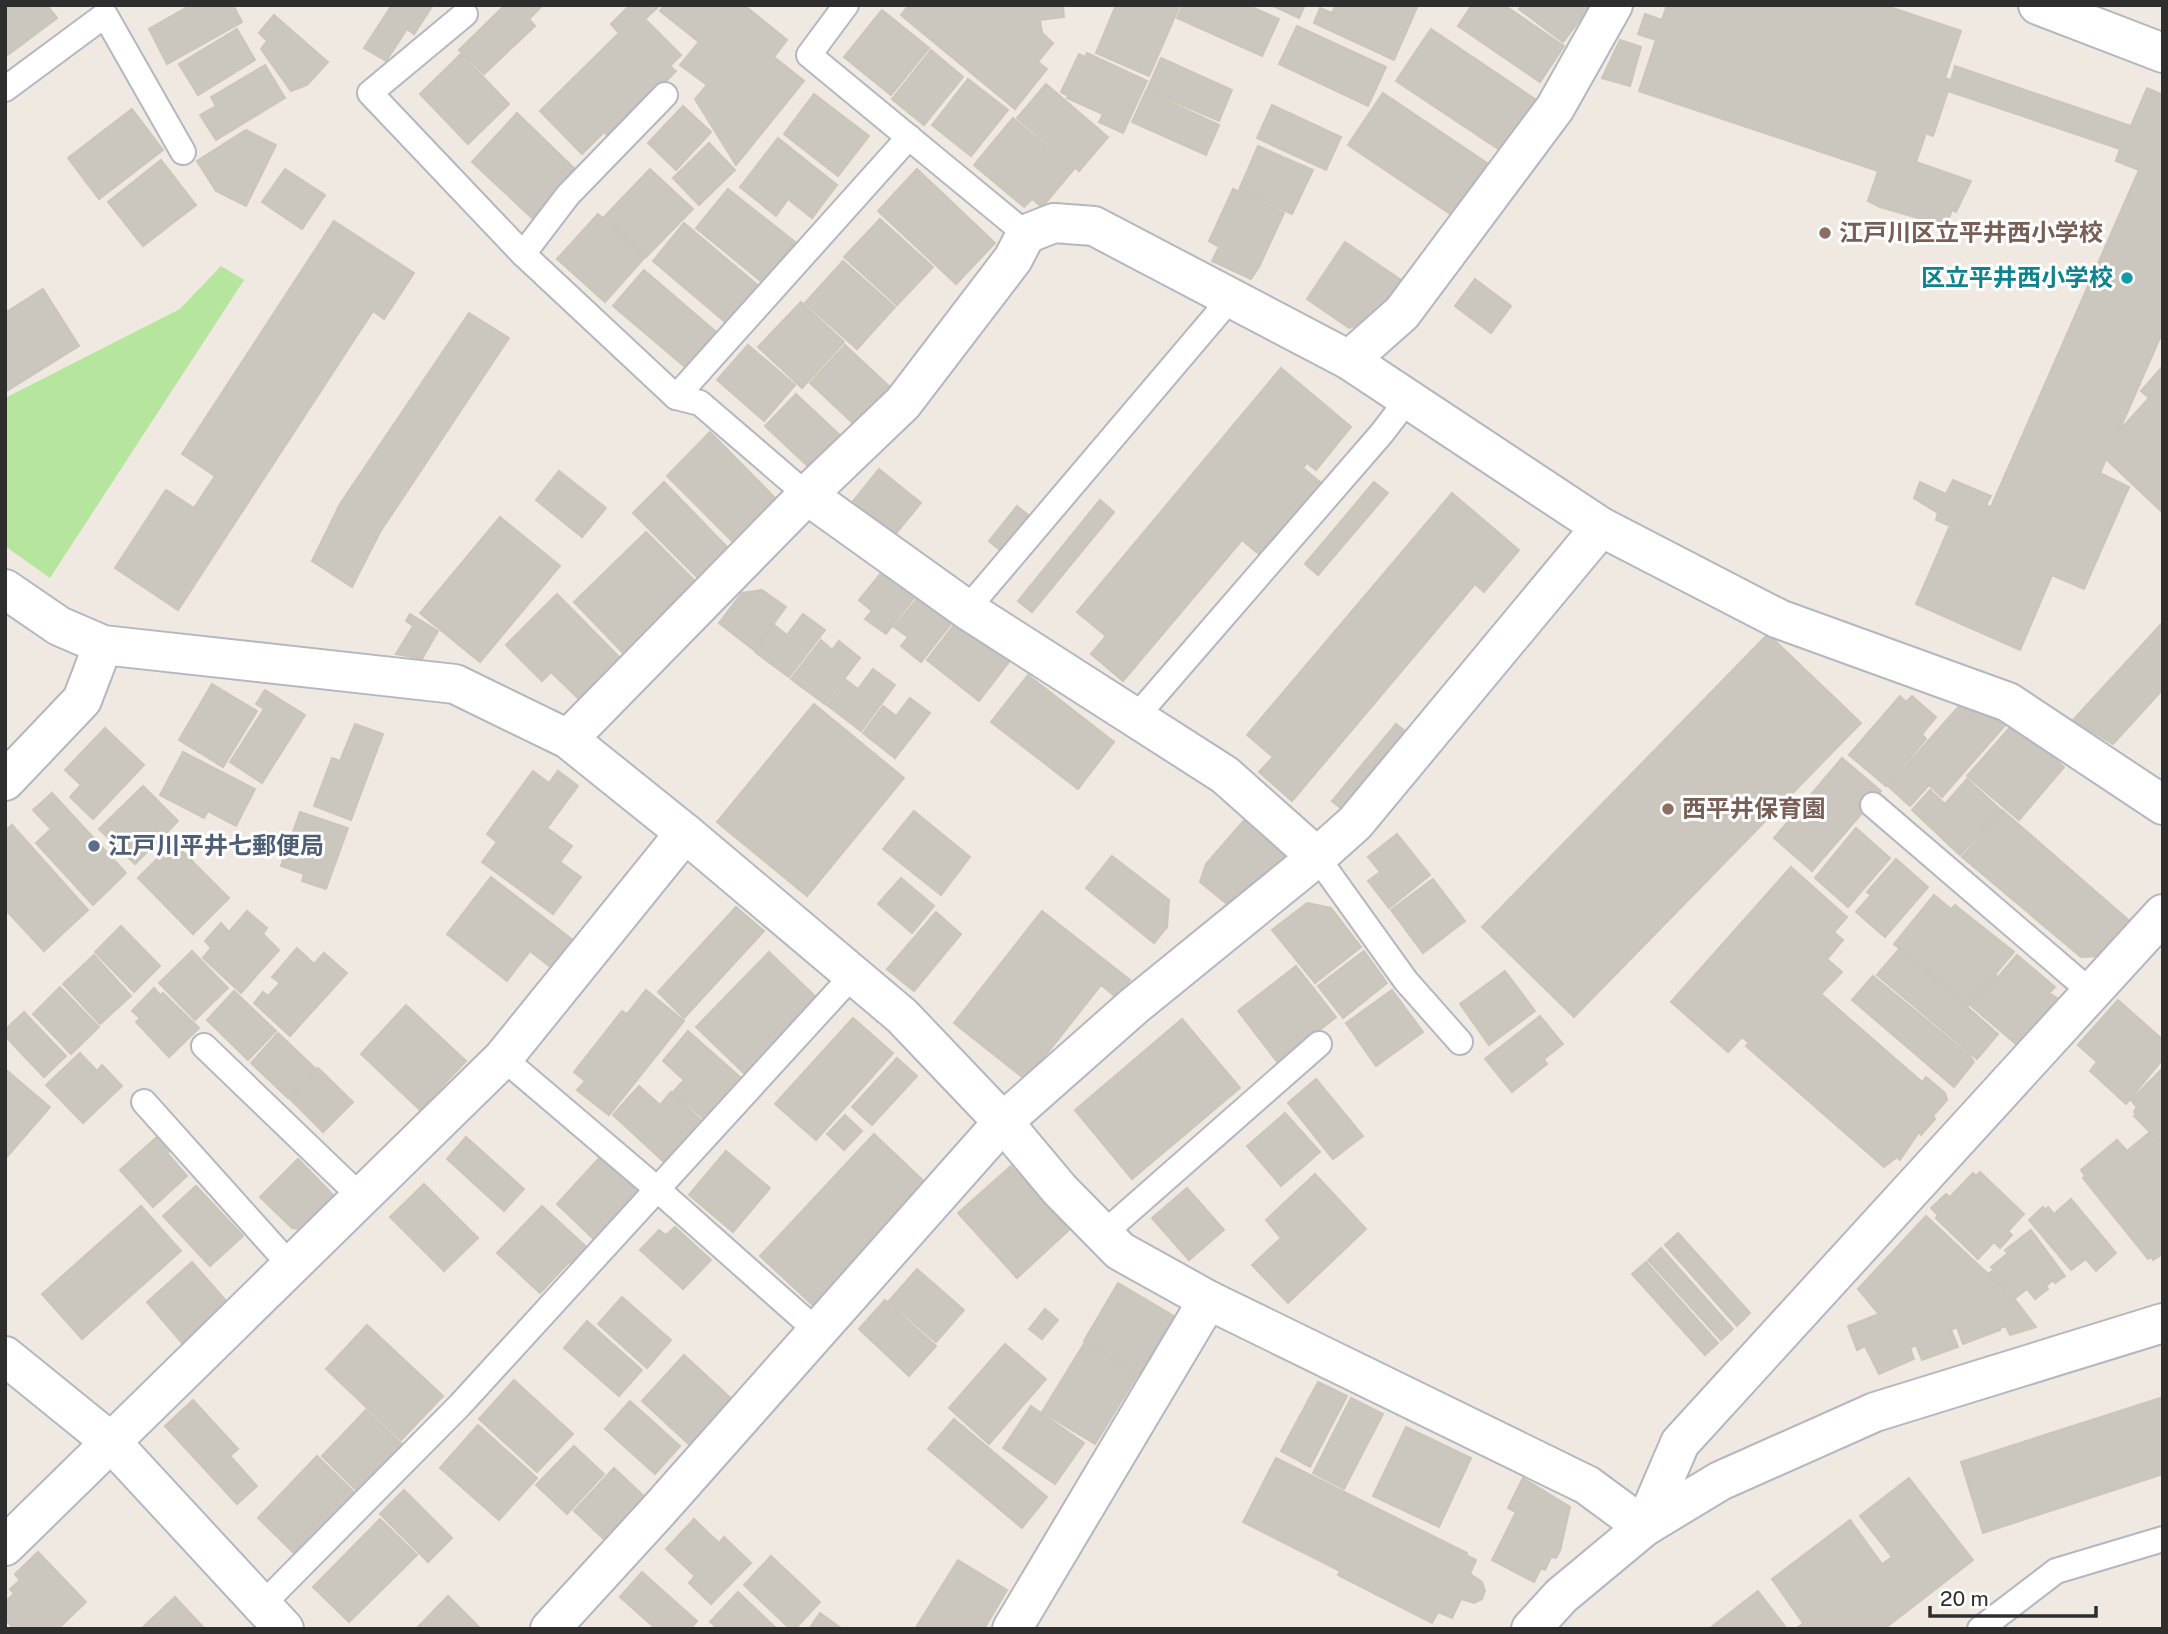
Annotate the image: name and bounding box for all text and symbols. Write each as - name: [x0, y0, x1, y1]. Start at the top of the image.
- place label: 江戸川区立平井西小学校: [1839, 218, 2103, 246]
- marker: 江戸川区立平井西小学校: [1817, 225, 1833, 241]
- place label: 区立平井西小学校: [1921, 263, 2113, 291]
- marker: 区立平井西小学校: [2119, 270, 2135, 286]
- place label: 西平井保育園: [1682, 794, 1826, 822]
- marker: 西平井保育園: [1660, 801, 1676, 817]
- place label: 江戸川平井七郵便局: [108, 831, 324, 859]
- marker: 江戸川平井七郵便局: [86, 838, 102, 854]
- scale bar: [1930, 1574, 2096, 1618]
- text: 20 m: [1940, 1586, 1989, 1611]

